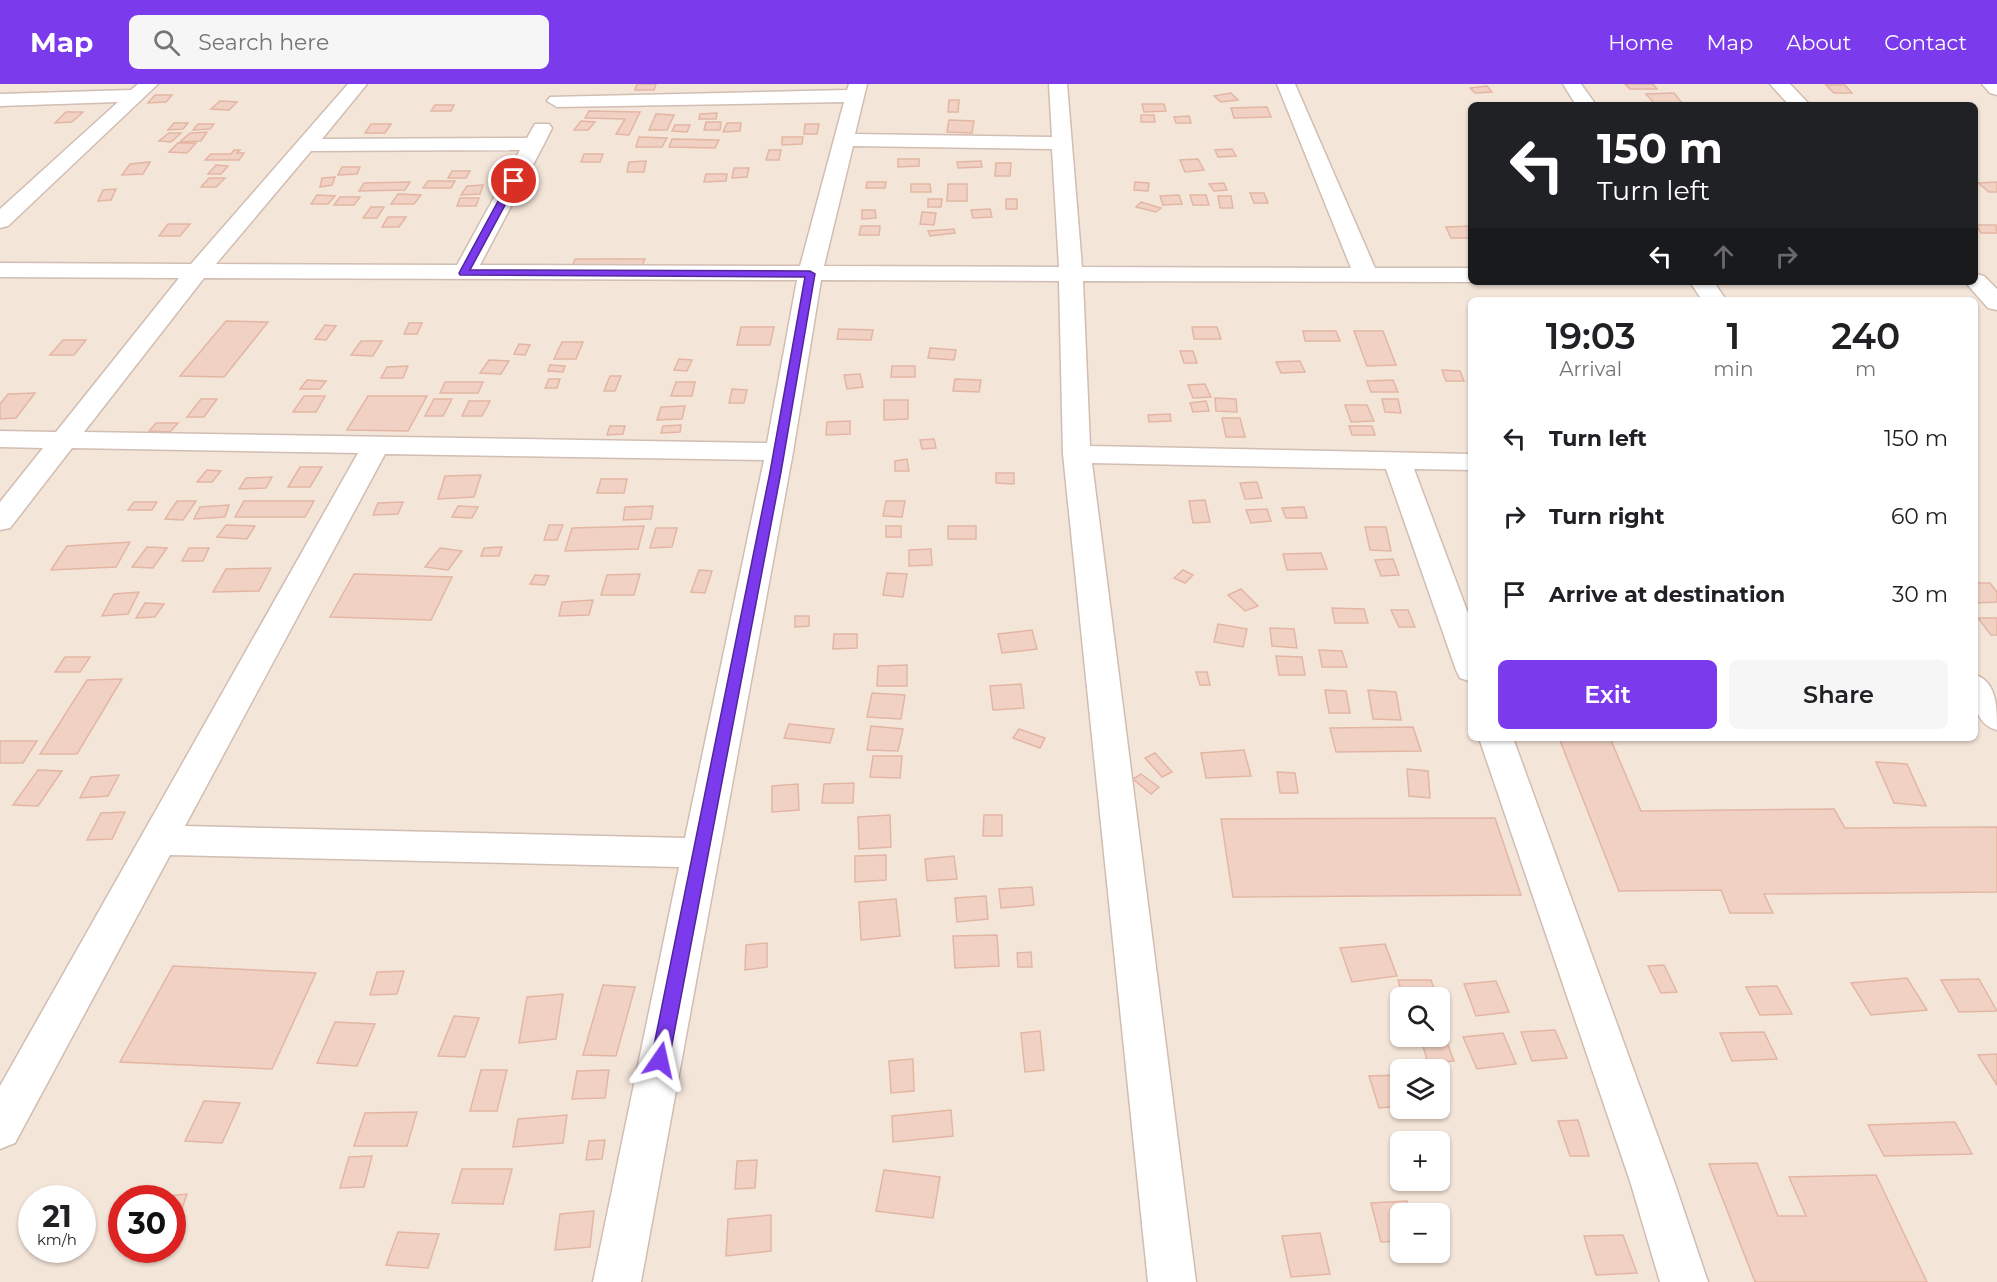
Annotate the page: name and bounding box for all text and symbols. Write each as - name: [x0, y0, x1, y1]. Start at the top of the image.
- search box: [129, 15, 549, 69]
- text: Map: [30, 25, 93, 59]
- icon: search: [150, 26, 183, 59]
- text: Search here: [198, 29, 329, 56]
- text: Home: [1608, 30, 1673, 55]
- text: Map: [1706, 30, 1753, 55]
- text: About: [1786, 30, 1851, 55]
- text: Contact: [1884, 30, 1967, 55]
- text: 150 m: [1597, 122, 1723, 174]
- icon: left: [1498, 126, 1576, 204]
- pin: [488, 155, 539, 206]
- icon: arrive: [497, 164, 530, 197]
- text: Turn left: [1597, 174, 1710, 207]
- icon: left: [1644, 240, 1677, 273]
- icon: ahead: [1707, 240, 1740, 273]
- icon: right: [1770, 240, 1803, 273]
- text: 19:03: [1546, 314, 1636, 358]
- text: 1: [1727, 314, 1740, 358]
- text: 240: [1831, 314, 1900, 358]
- text: Arrival: [1559, 357, 1622, 381]
- text: min: [1713, 357, 1753, 381]
- text: m: [1855, 357, 1876, 381]
- icon: left: [1498, 422, 1531, 455]
- text: Turn left: [1549, 425, 1647, 452]
- text: 150 m: [1884, 425, 1948, 452]
- icon: right: [1498, 500, 1531, 533]
- text: Turn right: [1549, 503, 1664, 530]
- text: 60 m: [1891, 503, 1948, 530]
- icon: arrive: [1498, 578, 1531, 611]
- text: Arrive at destination: [1549, 581, 1785, 608]
- text: 30 m: [1892, 581, 1948, 608]
- button: Exit: [1498, 660, 1717, 729]
- button: Share: [1729, 660, 1948, 729]
- map controls: [1390, 987, 1450, 1263]
- button: search: [1390, 987, 1450, 1047]
- position arrow: [628, 1028, 692, 1092]
- button: layers: [1390, 1059, 1450, 1119]
- button: +: [1390, 1131, 1450, 1191]
- speed limit sign: 30: [108, 1185, 186, 1263]
- text: 21: [42, 1198, 72, 1235]
- button: −: [1390, 1203, 1450, 1263]
- text: km/h: [37, 1230, 77, 1249]

